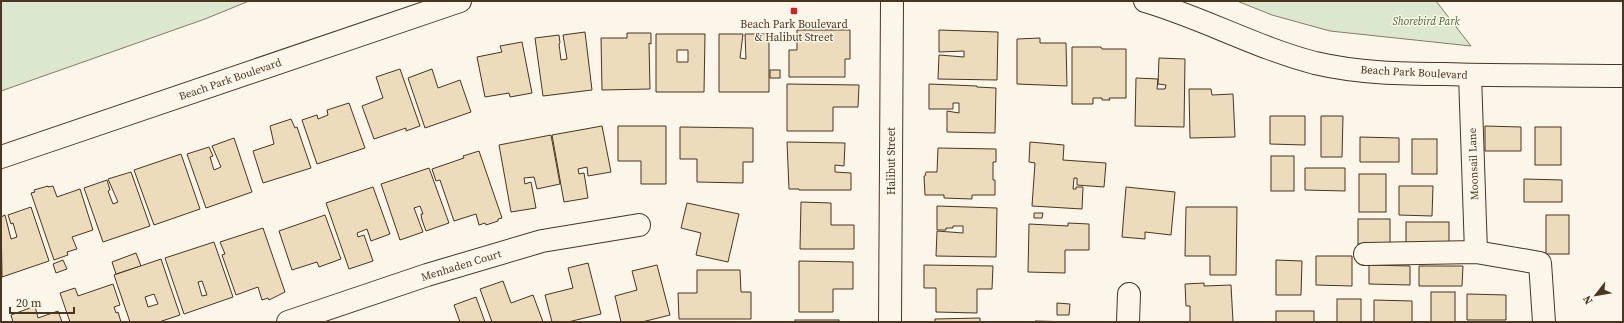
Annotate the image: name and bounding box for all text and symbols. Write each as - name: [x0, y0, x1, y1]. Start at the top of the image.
- marker: Beach Park Boulevard & Halibut Street: [789, 6, 799, 16]
- park label: Shorebird Park: [1392, 14, 1460, 29]
- place label: Beach Park Boulevard & Halibut Street: [740, 17, 848, 45]
- street label: Beach Park Boulevard: [177, 55, 284, 104]
- street label: Beach Park Boulevard: [1360, 62, 1469, 83]
- street label: Halibut Street: [884, 127, 899, 195]
- street label: Moonsail Lane: [1465, 127, 1482, 200]
- street label: Menhaden Court: [419, 246, 503, 285]
- north arrow: [1576, 275, 1616, 315]
- scale bar: [10, 289, 74, 315]
- text: N: [1579, 293, 1596, 307]
- text: 20 m: [16, 295, 42, 311]

